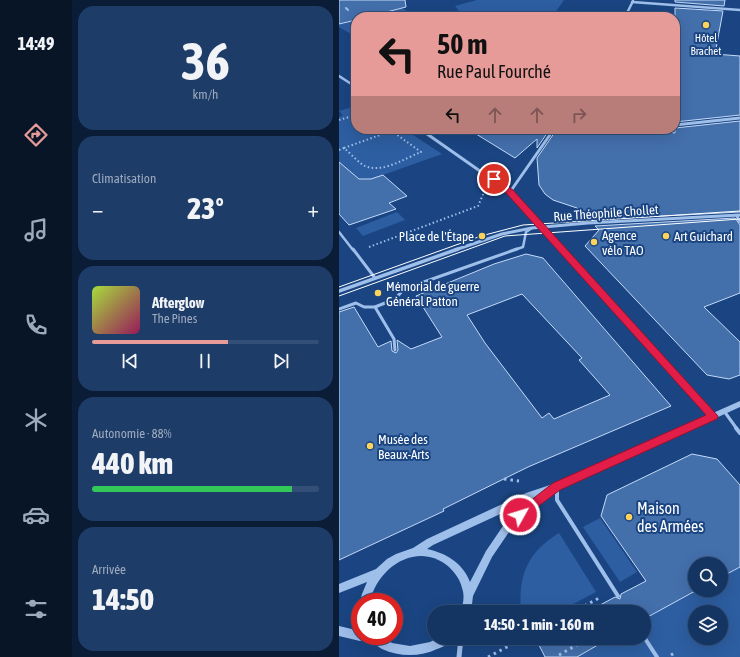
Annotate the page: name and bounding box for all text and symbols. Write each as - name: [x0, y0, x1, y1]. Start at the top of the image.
- marker: Hôtel Brachet: [701, 20, 711, 30]
- icon: left: [371, 28, 423, 80]
- text: 50 m: [437, 28, 487, 60]
- text: 36: [181, 31, 230, 91]
- place label: Hôtel Brachet: [691, 32, 721, 57]
- text: 14:49: [17, 33, 55, 54]
- text: Rue Paul Fourché: [437, 61, 551, 82]
- text: km/h: [193, 87, 218, 102]
- icon: left: [442, 104, 464, 126]
- icon: ahead: [484, 104, 506, 126]
- icon: ahead: [526, 104, 548, 126]
- icon: right: [568, 104, 590, 126]
- icon: directions: [22, 121, 50, 149]
- pin: [477, 162, 511, 196]
- icon: arrive: [483, 168, 505, 190]
- text: Climatisation: [92, 171, 156, 186]
- text: 23°: [187, 191, 224, 225]
- text: −: [92, 196, 103, 222]
- text: +: [308, 196, 319, 222]
- street label: Rue Théophile Chollet: [553, 202, 659, 224]
- icon: music: [22, 216, 50, 244]
- place label: Agence vélo TAO: [602, 228, 644, 258]
- place label: Place de l'Étape: [399, 229, 474, 244]
- place label: Art Guichard: [674, 229, 733, 244]
- marker: Place de l'Étape: [477, 231, 487, 241]
- marker: Art Guichard: [661, 231, 671, 241]
- marker: Agence vélo TAO: [589, 237, 599, 247]
- place label: Mémorial de guerre Général Patton: [386, 279, 479, 309]
- marker: Mémorial de guerre Général Patton: [373, 288, 383, 298]
- text: Afterglow: [152, 294, 205, 311]
- icon: phone: [22, 311, 50, 339]
- text: The Pines: [152, 311, 197, 326]
- icon: previous: [119, 350, 141, 372]
- icon: pause: [194, 350, 216, 372]
- icon: next: [270, 350, 292, 372]
- icon: climate: [22, 406, 50, 434]
- text: Autonomie · 88%: [92, 426, 172, 441]
- place label: Musée des Beaux-Arts: [378, 432, 430, 462]
- marker: Musée des Beaux-Arts: [365, 441, 375, 451]
- text: 440 km: [92, 446, 173, 480]
- position arrow: [499, 494, 541, 536]
- place label: Maison des Armées: [637, 499, 704, 535]
- icon: car: [22, 501, 50, 529]
- marker: Maison des Armées: [624, 512, 634, 522]
- map controls: [688, 557, 728, 645]
- button: search: [688, 557, 728, 597]
- text: Arrivée: [92, 562, 126, 577]
- text: 14:50: [92, 582, 154, 616]
- speed limit sign: 40: [351, 593, 403, 645]
- icon: filters: [22, 595, 50, 623]
- button: layers: [688, 605, 728, 645]
- text: 14:50 · 1 min · 160 m: [484, 616, 594, 633]

